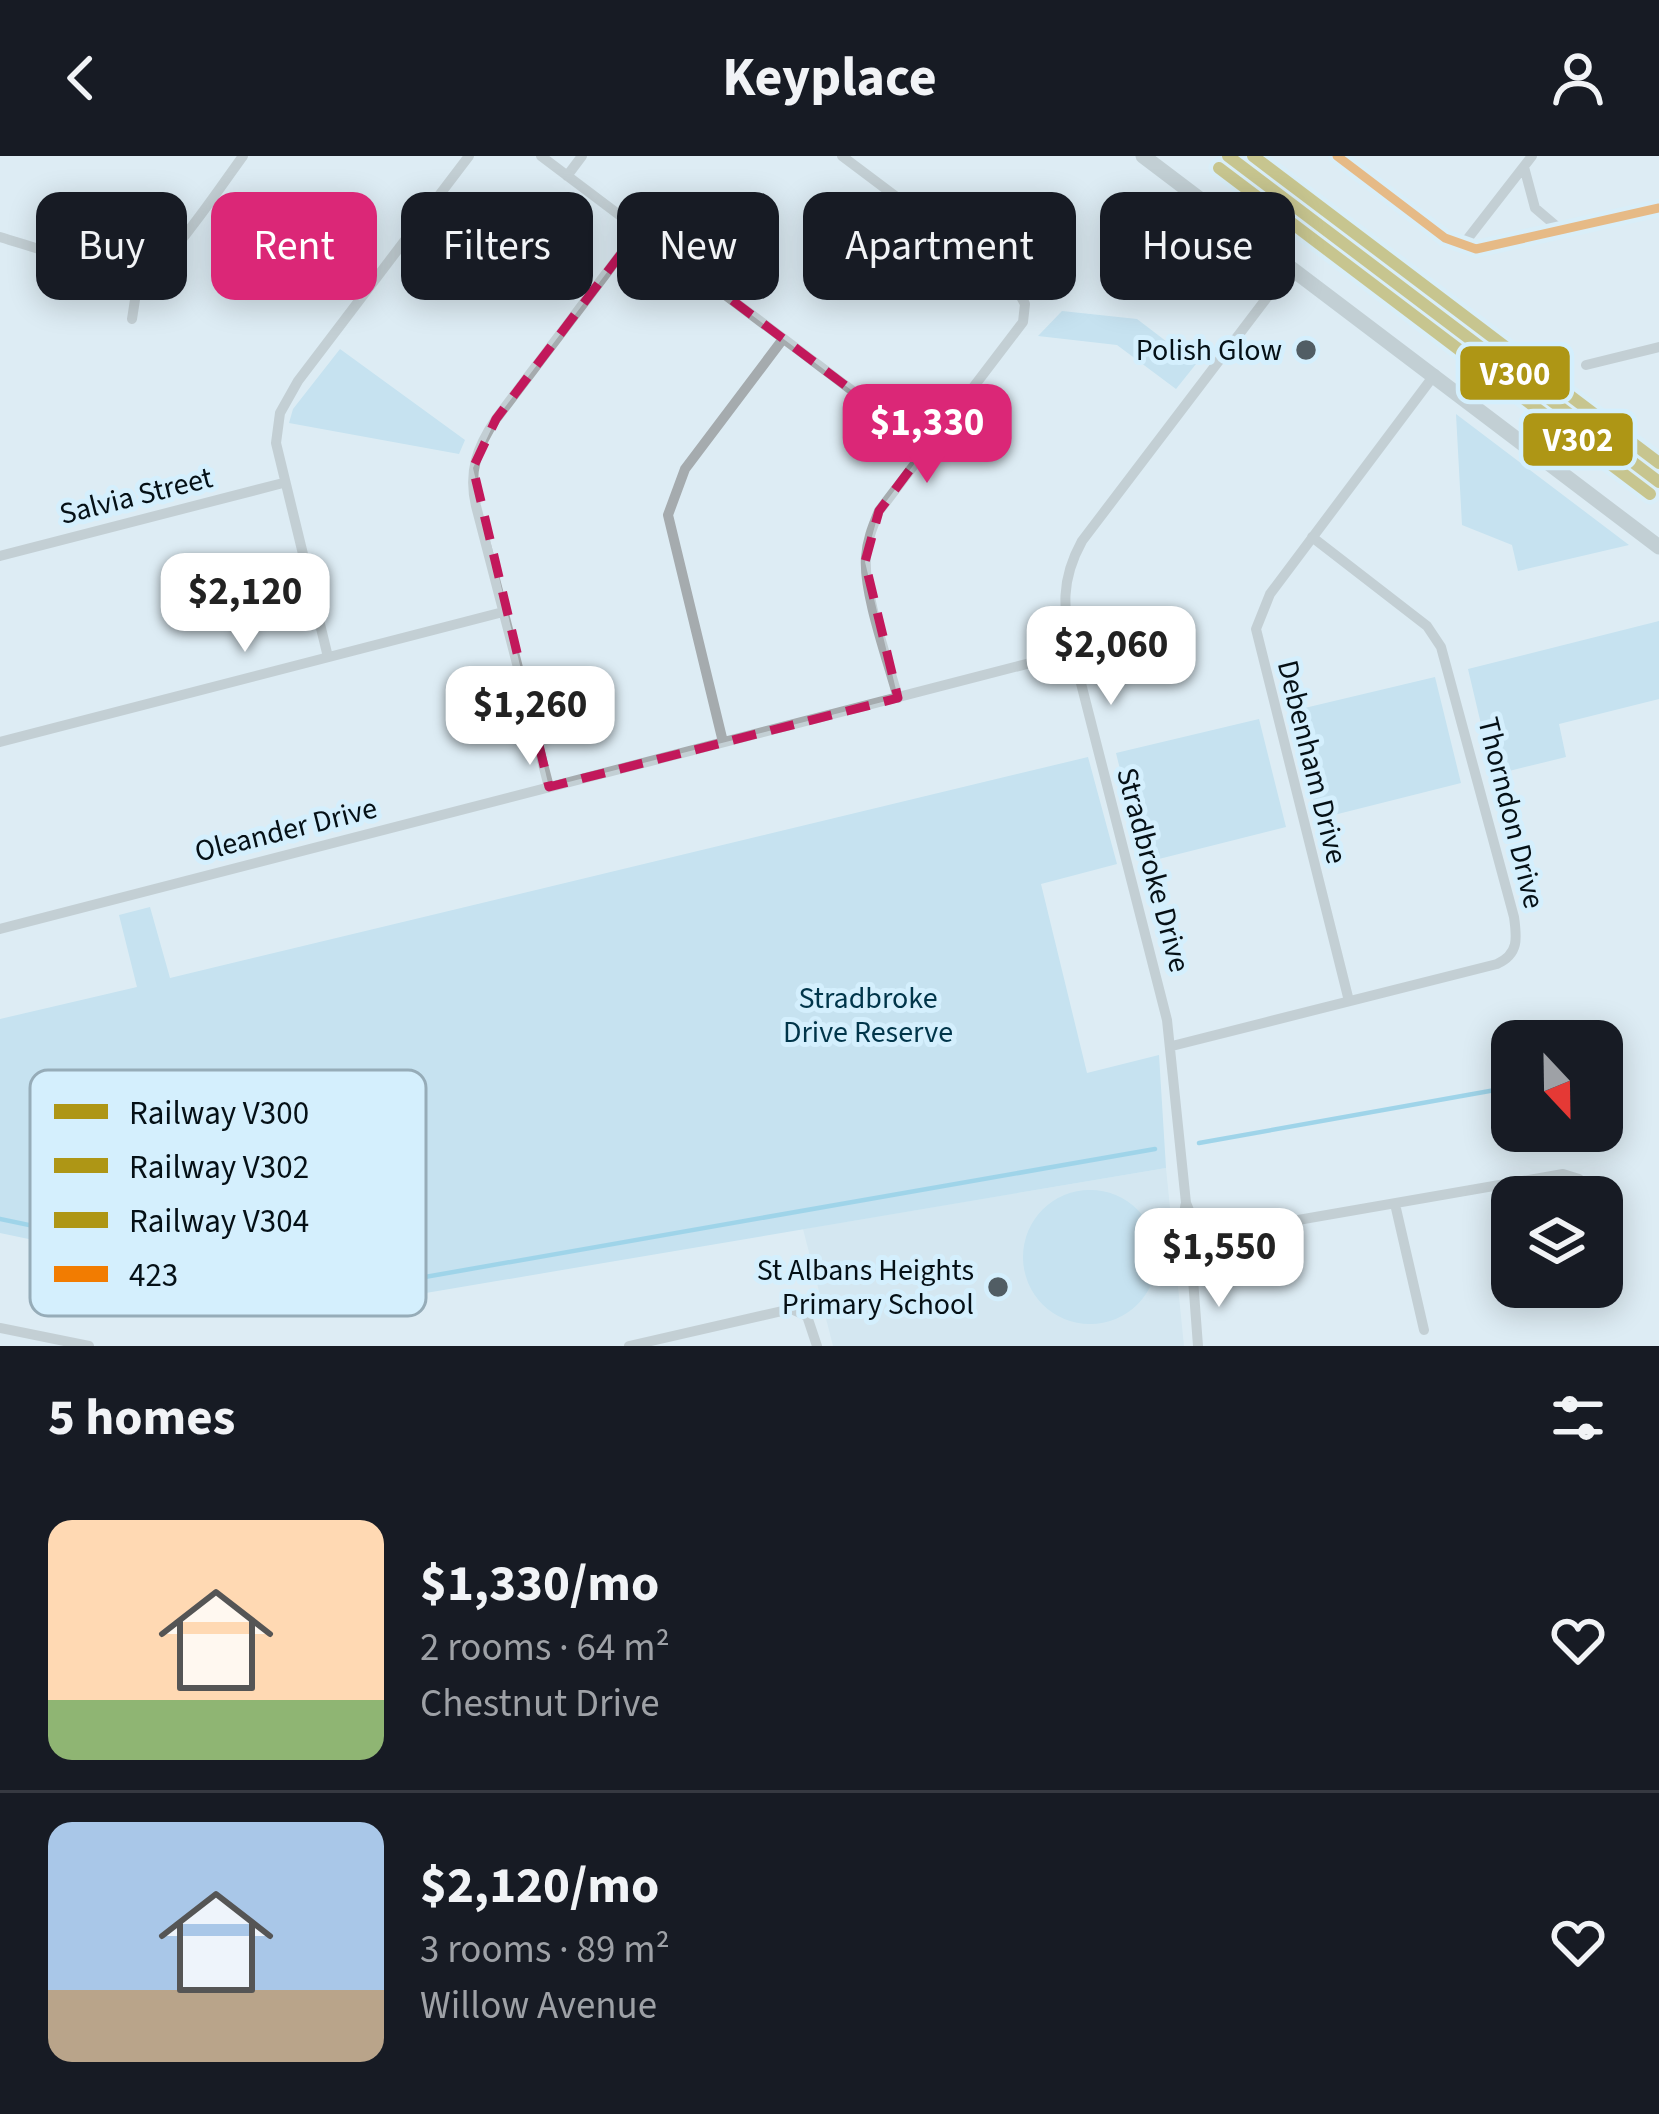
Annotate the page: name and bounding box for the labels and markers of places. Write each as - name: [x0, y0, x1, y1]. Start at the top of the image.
- place label: Polish Glow: [1136, 329, 1282, 372]
- marker: Polish Glow: [1293, 337, 1319, 363]
- pin: $1,330: [829, 384, 1025, 486]
- pin: $2,120: [147, 553, 343, 655]
- pin: $2,060: [1013, 606, 1209, 708]
- pin: $1,260: [432, 666, 628, 768]
- pin: $1,550: [1121, 1208, 1317, 1310]
- place label: St Albans Heights Primary School: [757, 1249, 974, 1326]
- marker: St Albans Heights Primary School: [985, 1274, 1011, 1300]

